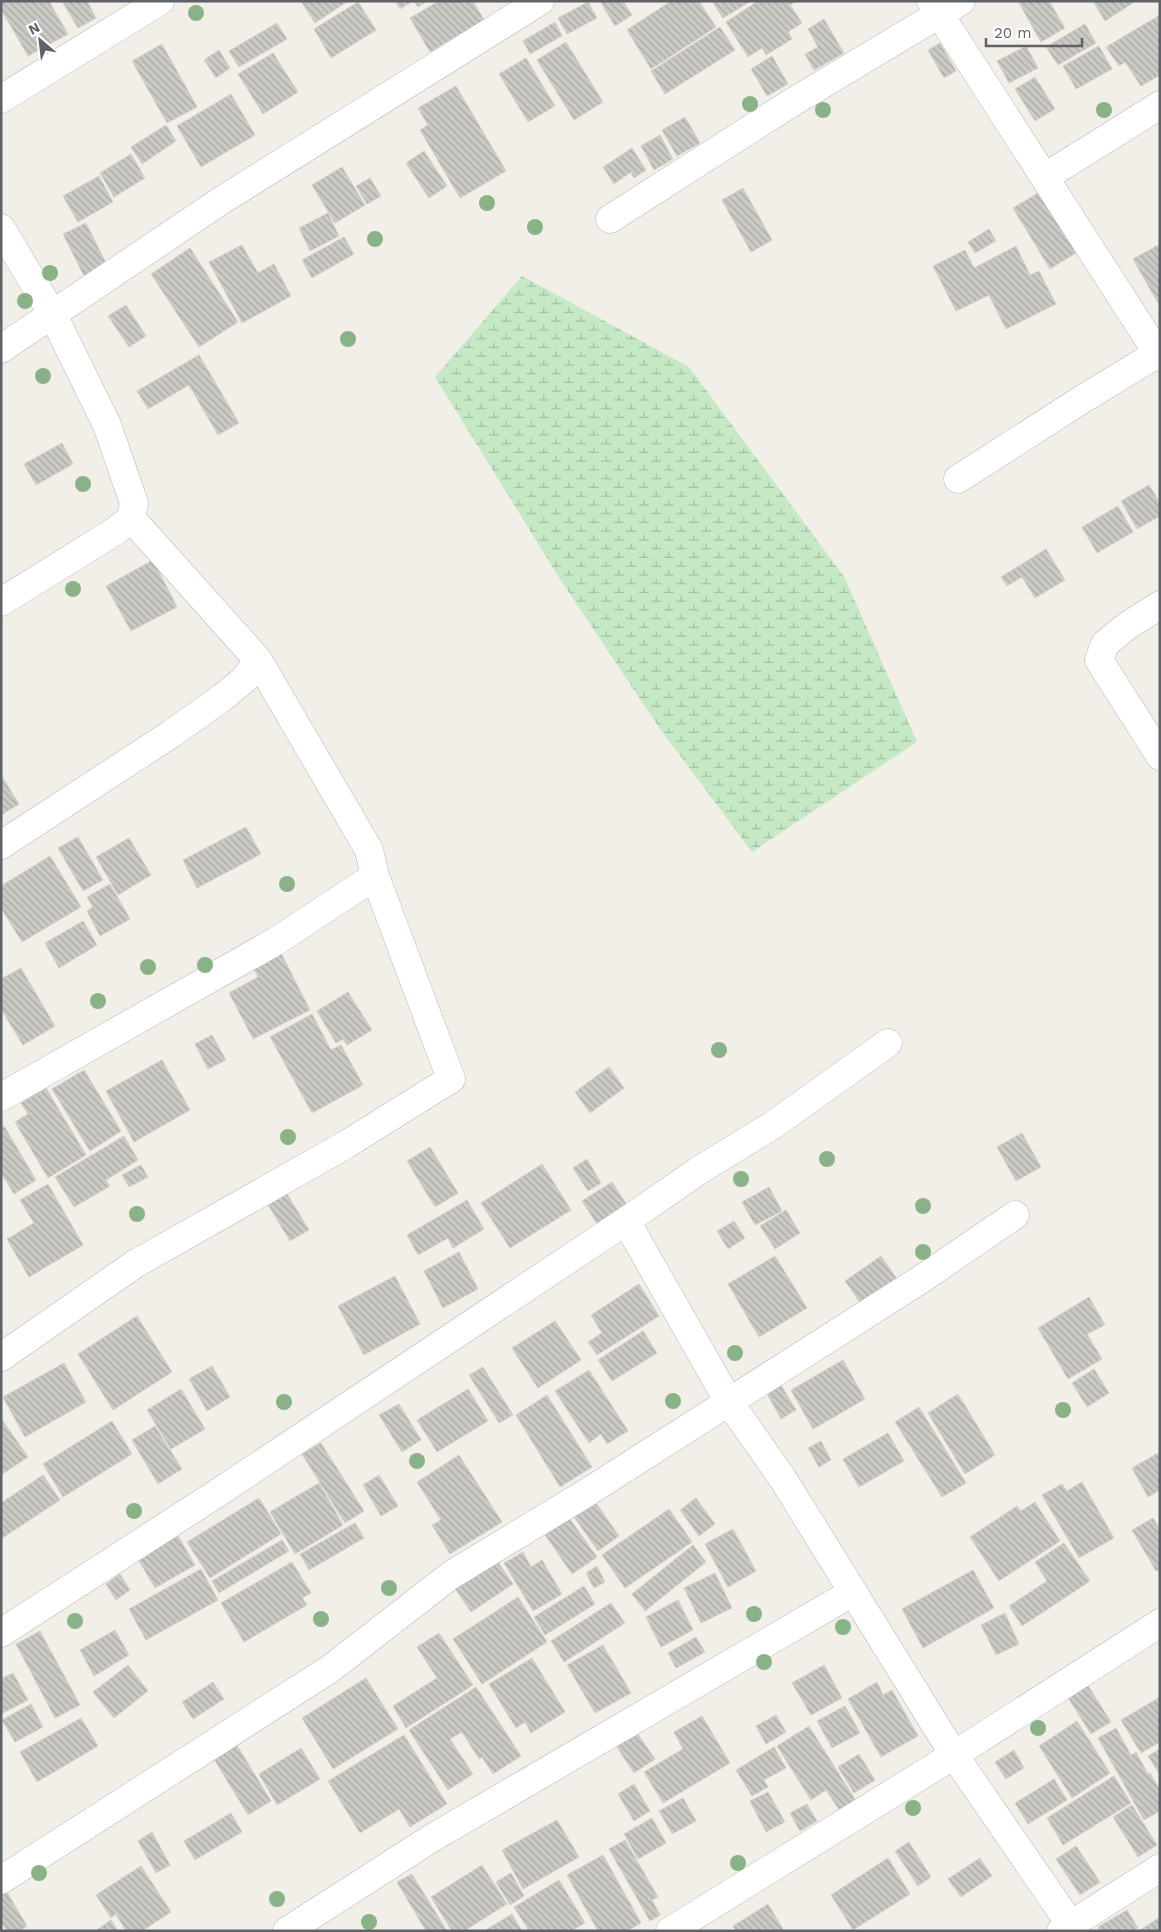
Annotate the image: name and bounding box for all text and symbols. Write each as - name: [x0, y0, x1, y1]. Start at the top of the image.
- north arrow: [15, 15, 65, 65]
- scale bar: [986, 15, 1082, 47]
- text: N: [26, 19, 42, 38]
- text: 20 m: [994, 24, 1032, 42]

